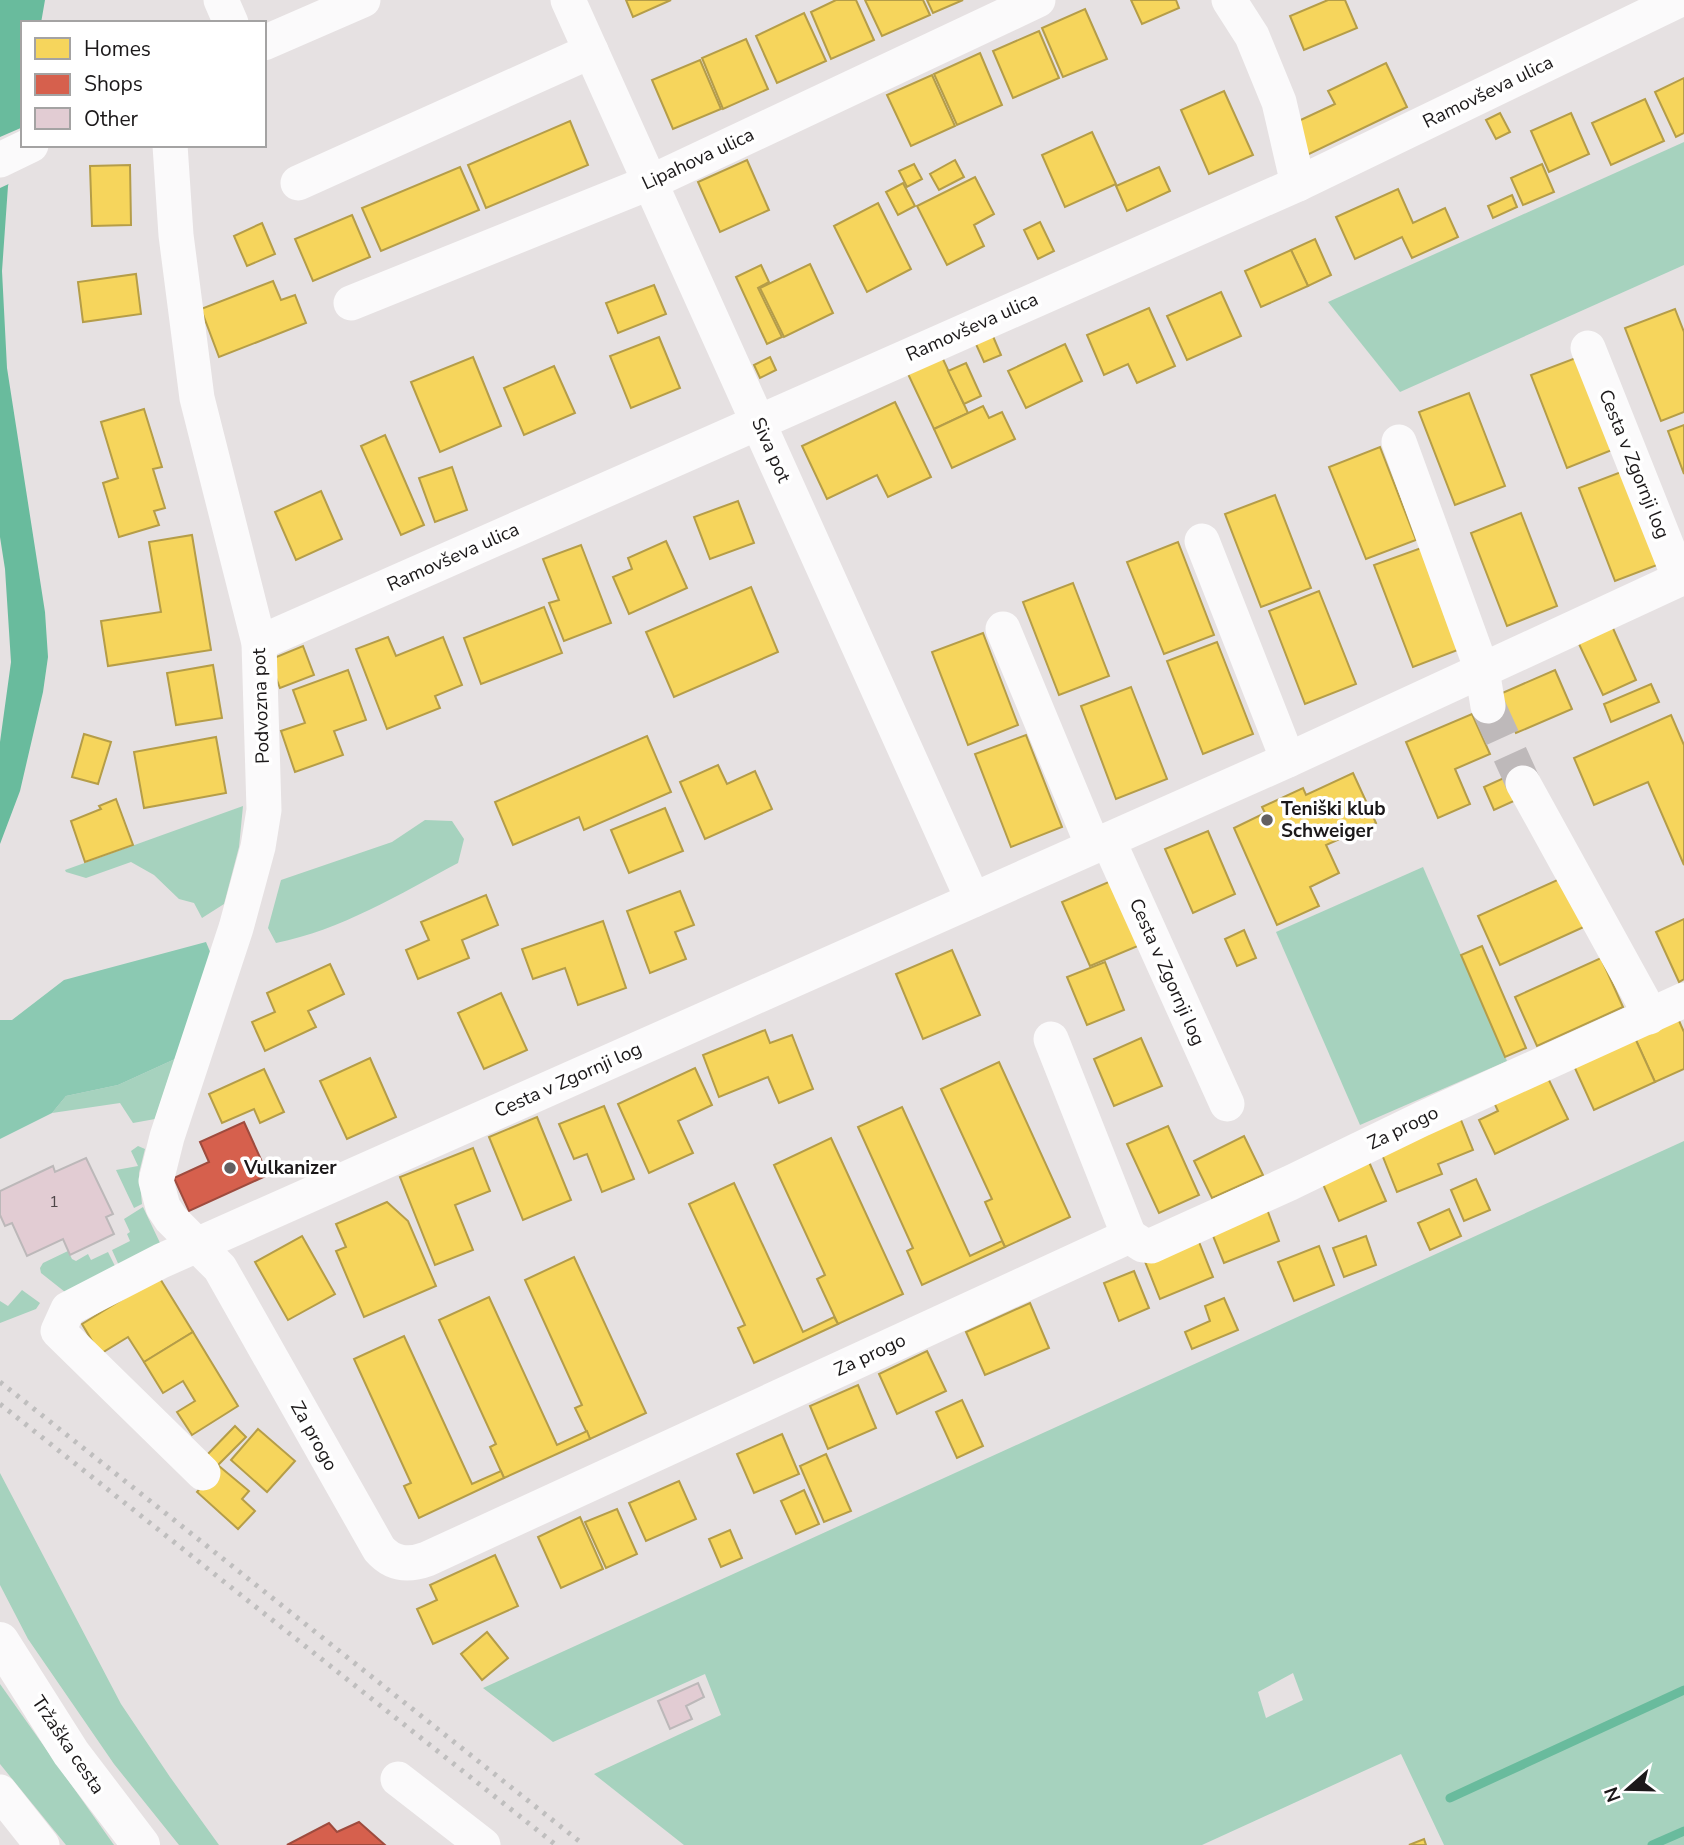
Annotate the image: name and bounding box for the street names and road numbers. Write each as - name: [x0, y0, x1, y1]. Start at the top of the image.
- street label: Ramovševa ulica: [1418, 49, 1558, 135]
- street label: Lipahova ulica: [638, 122, 758, 196]
- street label: Ramovševa ulica: [902, 286, 1042, 368]
- street label: Cesta v Zgornji log: [1592, 386, 1676, 542]
- street label: Siva pot: [745, 413, 797, 487]
- street label: Ramovševa ulica: [383, 516, 523, 598]
- street label: Podvozna pot: [246, 647, 276, 764]
- street label: Cesta v Zgornji log: [1123, 894, 1211, 1050]
- street label: Cesta v Zgornji log: [490, 1036, 646, 1124]
- street label: Za progo: [1363, 1100, 1443, 1156]
- street label: Za progo: [830, 1327, 910, 1383]
- street label: Za progo: [284, 1396, 344, 1476]
- street label: Tržaška cesta: [25, 1691, 111, 1799]

